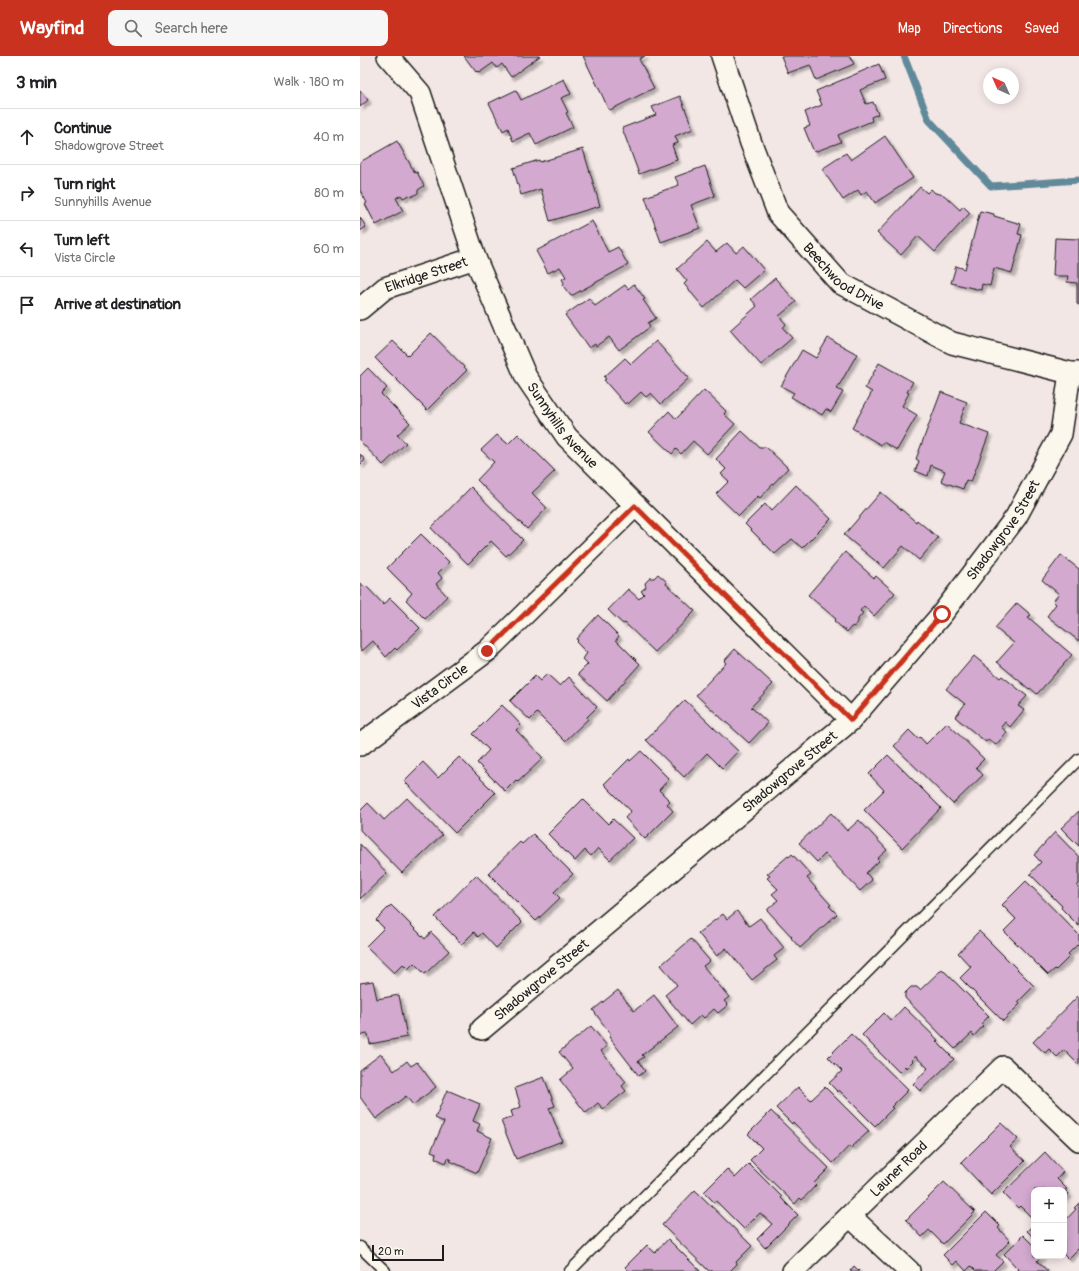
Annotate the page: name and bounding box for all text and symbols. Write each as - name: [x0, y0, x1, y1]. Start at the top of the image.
- search box: [108, 10, 388, 46]
- text: Wayfind: [20, 16, 84, 40]
- icon: search: [122, 17, 144, 39]
- text: Search here: [154, 19, 228, 38]
- text: Map: [898, 20, 921, 37]
- text: Directions: [943, 20, 1002, 37]
- text: Saved: [1024, 20, 1059, 37]
- north arrow: [983, 68, 1019, 104]
- text: 3 min: [16, 72, 57, 93]
- text: Walk · 180 m: [274, 74, 344, 90]
- text: Continue: [54, 119, 112, 138]
- icon: ahead: [16, 126, 38, 148]
- text: 40 m: [313, 129, 344, 145]
- text: Shadowgrove Street: [54, 138, 164, 154]
- text: Turn right: [54, 175, 115, 194]
- icon: right: [16, 182, 38, 204]
- text: 80 m: [314, 185, 344, 201]
- text: Sunnyhills Avenue: [54, 194, 151, 210]
- text: Turn left: [54, 231, 110, 250]
- icon: left: [16, 238, 38, 260]
- street label: Beechwood Drive: [799, 239, 887, 314]
- text: 60 m: [313, 241, 344, 257]
- text: Vista Circle: [54, 250, 115, 266]
- street label: Elkridge Street: [383, 253, 470, 296]
- icon: arrive: [16, 294, 38, 316]
- text: Arrive at destination: [54, 295, 181, 314]
- street label: Sunnyhills Avenue: [523, 379, 601, 472]
- street label: Shadowgrove Street: [963, 477, 1044, 584]
- route start: [933, 605, 951, 623]
- route end: [478, 642, 496, 660]
- street label: Vista Circle: [408, 660, 471, 713]
- street label: Shadowgrove Street: [739, 727, 841, 816]
- street label: Shadowgrove Street: [491, 935, 592, 1024]
- street label: Launer Road: [867, 1137, 931, 1200]
- map controls: [1031, 1187, 1067, 1259]
- button: +: [1031, 1187, 1067, 1223]
- button: −: [1031, 1223, 1067, 1259]
- scale bar: [372, 1243, 444, 1262]
- text: 20 m: [378, 1245, 404, 1258]

